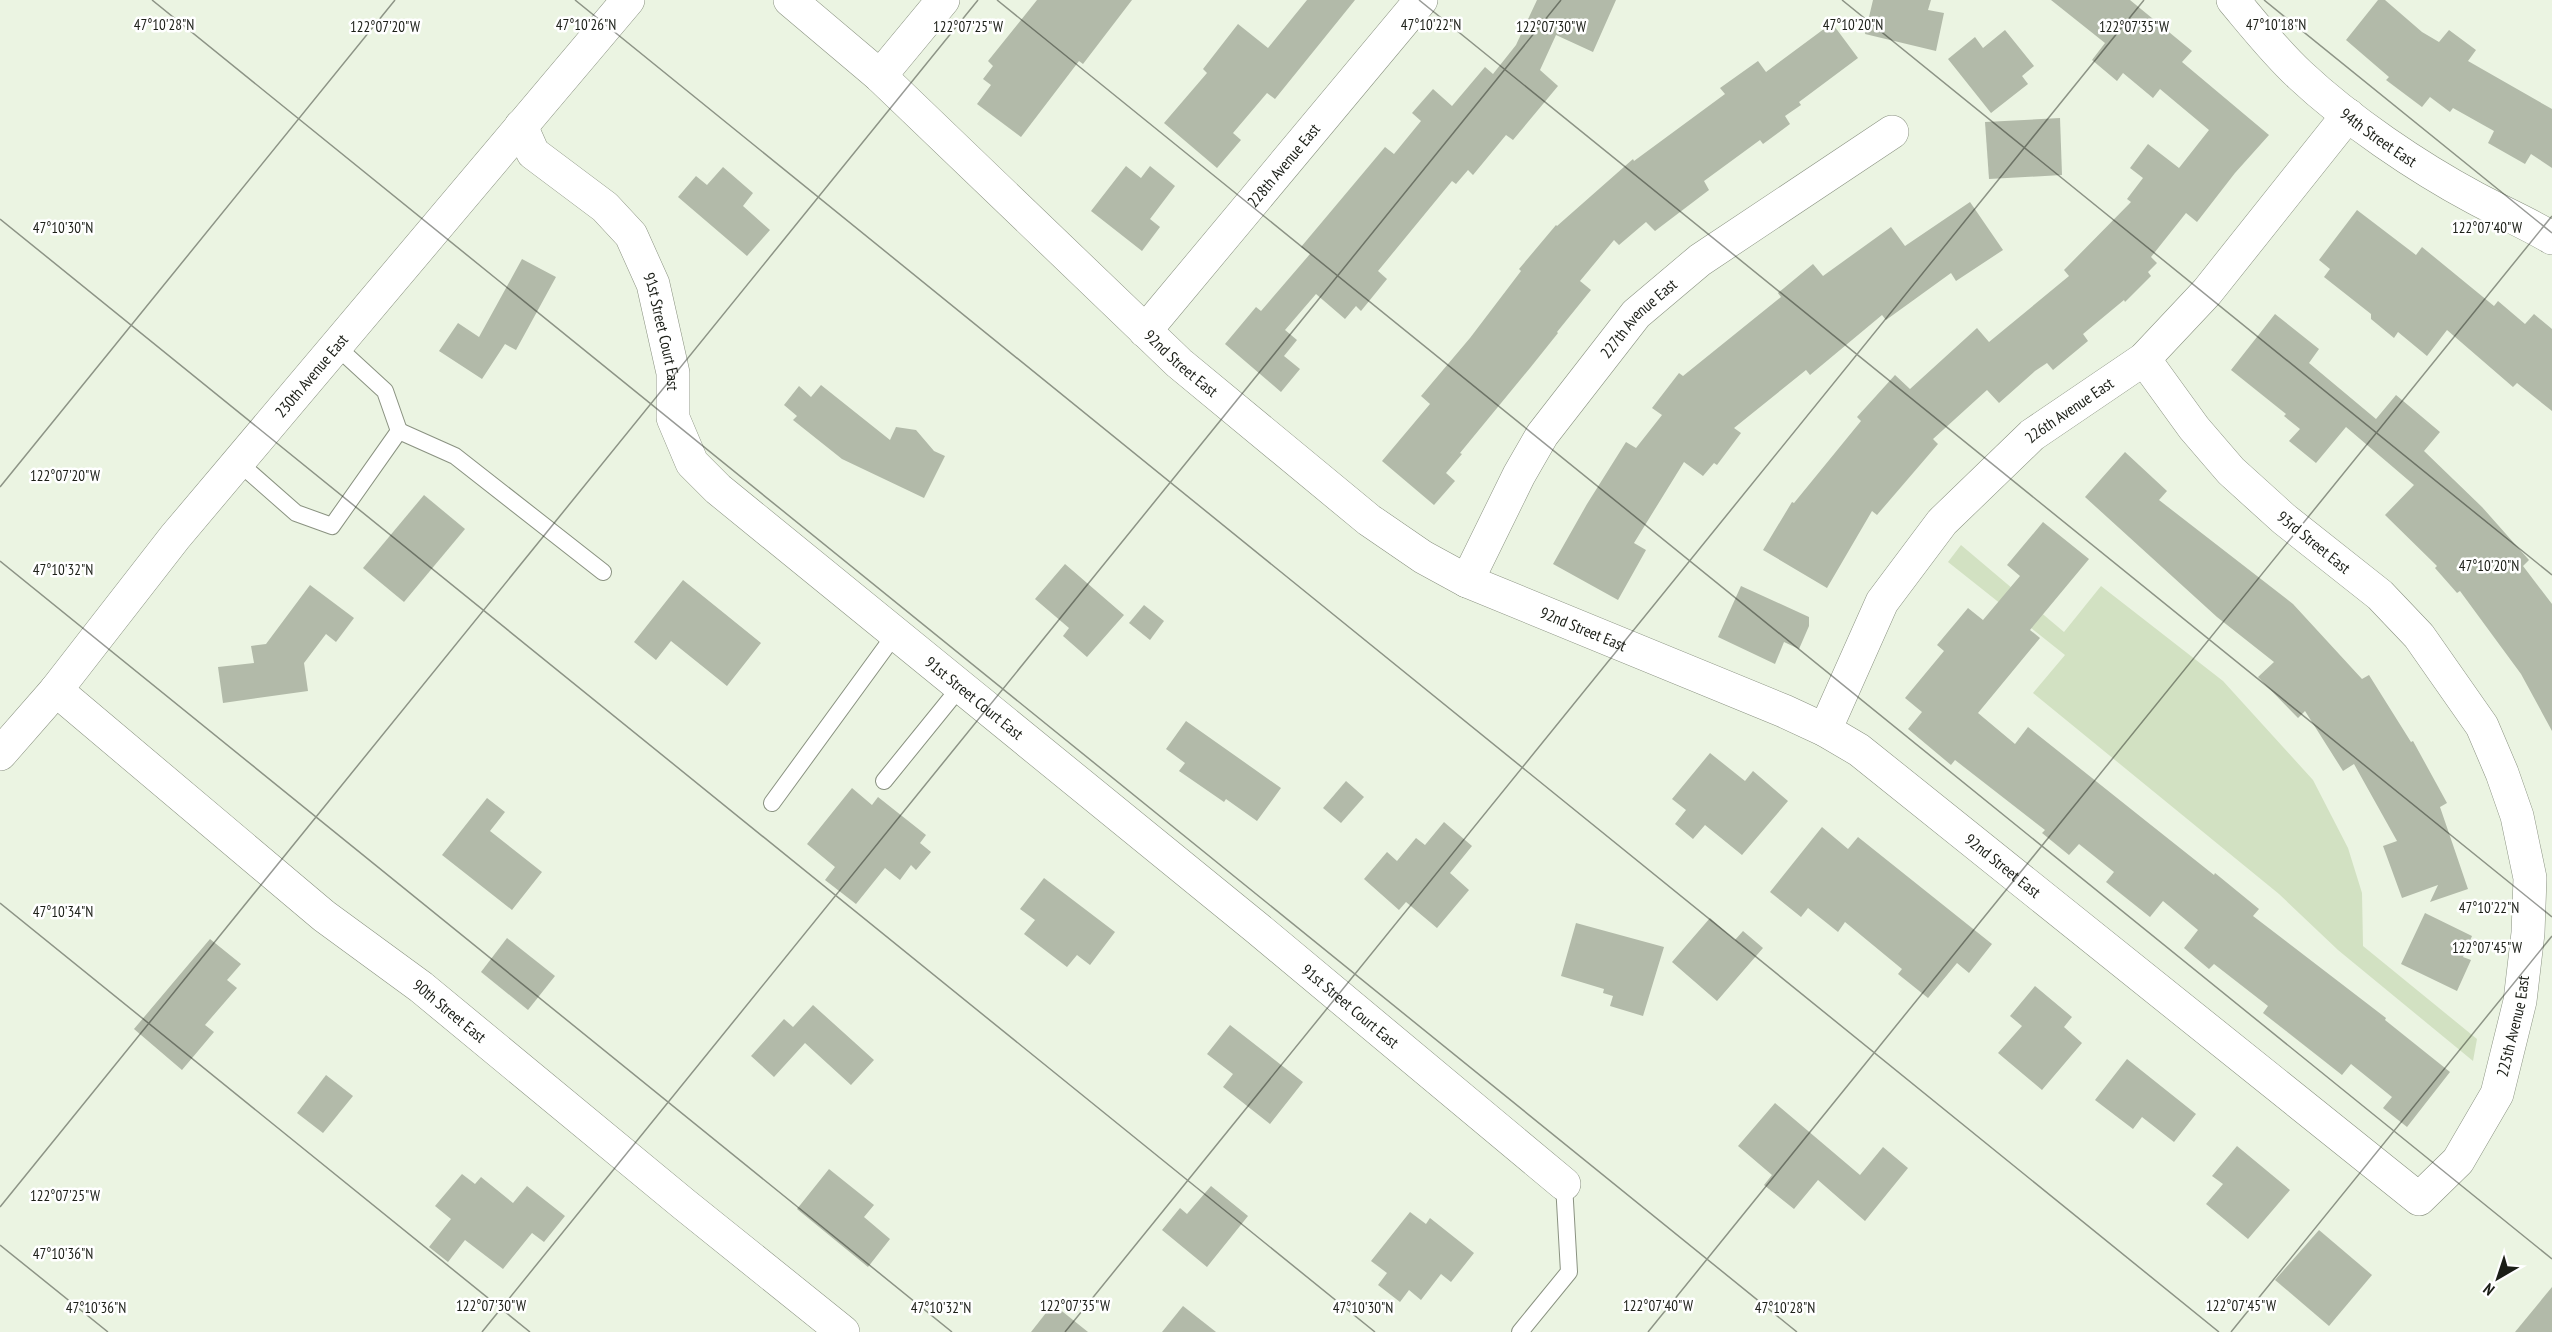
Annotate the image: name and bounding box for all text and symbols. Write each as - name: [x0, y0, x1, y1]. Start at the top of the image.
- text: 47°10'28"N: [134, 15, 194, 34]
- text: 47°10'26"N: [556, 15, 616, 34]
- text: 47°10'22"N: [1401, 15, 1461, 34]
- text: 47°10'20"N: [1823, 15, 1883, 34]
- text: 47°10'18"N: [2246, 15, 2306, 34]
- text: 122°07'20"W: [350, 17, 420, 36]
- text: 122°07'25"W: [933, 17, 1003, 36]
- text: 122°07'30"W: [1516, 17, 1586, 36]
- text: 122°07'35"W: [2099, 17, 2169, 36]
- street label: 94th Street East: [2336, 103, 2421, 171]
- street label: 228th Avenue East: [1243, 119, 1324, 211]
- text: 47°10'30"N: [33, 218, 93, 237]
- text: 122°07'40"W: [2452, 218, 2522, 237]
- street label: 91st Street Court East: [639, 269, 683, 391]
- street label: 227th Avenue East: [1596, 274, 1681, 362]
- street label: 92nd Street East: [1140, 325, 1222, 401]
- street label: 230th Avenue East: [270, 329, 352, 421]
- street label: 226th Avenue East: [2020, 372, 2118, 447]
- text: 122°07'20"W: [30, 466, 100, 485]
- street label: 93rd Street East: [2273, 506, 2355, 578]
- text: 47°10'20"N: [2459, 556, 2519, 575]
- text: 47°10'32"N: [33, 560, 93, 579]
- street label: 92nd Street East: [1537, 602, 1630, 656]
- street label: 91st Street Court East: [921, 652, 1028, 744]
- street label: 92nd Street East: [1961, 829, 2045, 902]
- text: 47°10'22"N: [2459, 898, 2519, 917]
- text: 47°10'34"N: [33, 902, 93, 921]
- text: 122°07'45"W: [2452, 938, 2522, 957]
- street label: 91st Street Court East: [1298, 960, 1404, 1053]
- street label: 225th Avenue East: [2492, 974, 2533, 1079]
- street label: 90th Street East: [409, 975, 491, 1047]
- text: 122°07'25"W: [30, 1186, 100, 1205]
- text: 47°10'36"N: [33, 1244, 93, 1263]
- north arrow: [2468, 1248, 2528, 1308]
- text: N: [2479, 1279, 2498, 1300]
- text: 122°07'30"W: [456, 1296, 526, 1315]
- text: 122°07'35"W: [1040, 1296, 1110, 1315]
- text: 122°07'40"W: [1623, 1296, 1693, 1315]
- text: 122°07'45"W: [2206, 1296, 2276, 1315]
- text: 47°10'36"N: [66, 1298, 126, 1317]
- text: 47°10'32"N: [911, 1298, 971, 1317]
- text: 47°10'30"N: [1333, 1298, 1393, 1317]
- text: 47°10'28"N: [1755, 1298, 1815, 1317]

